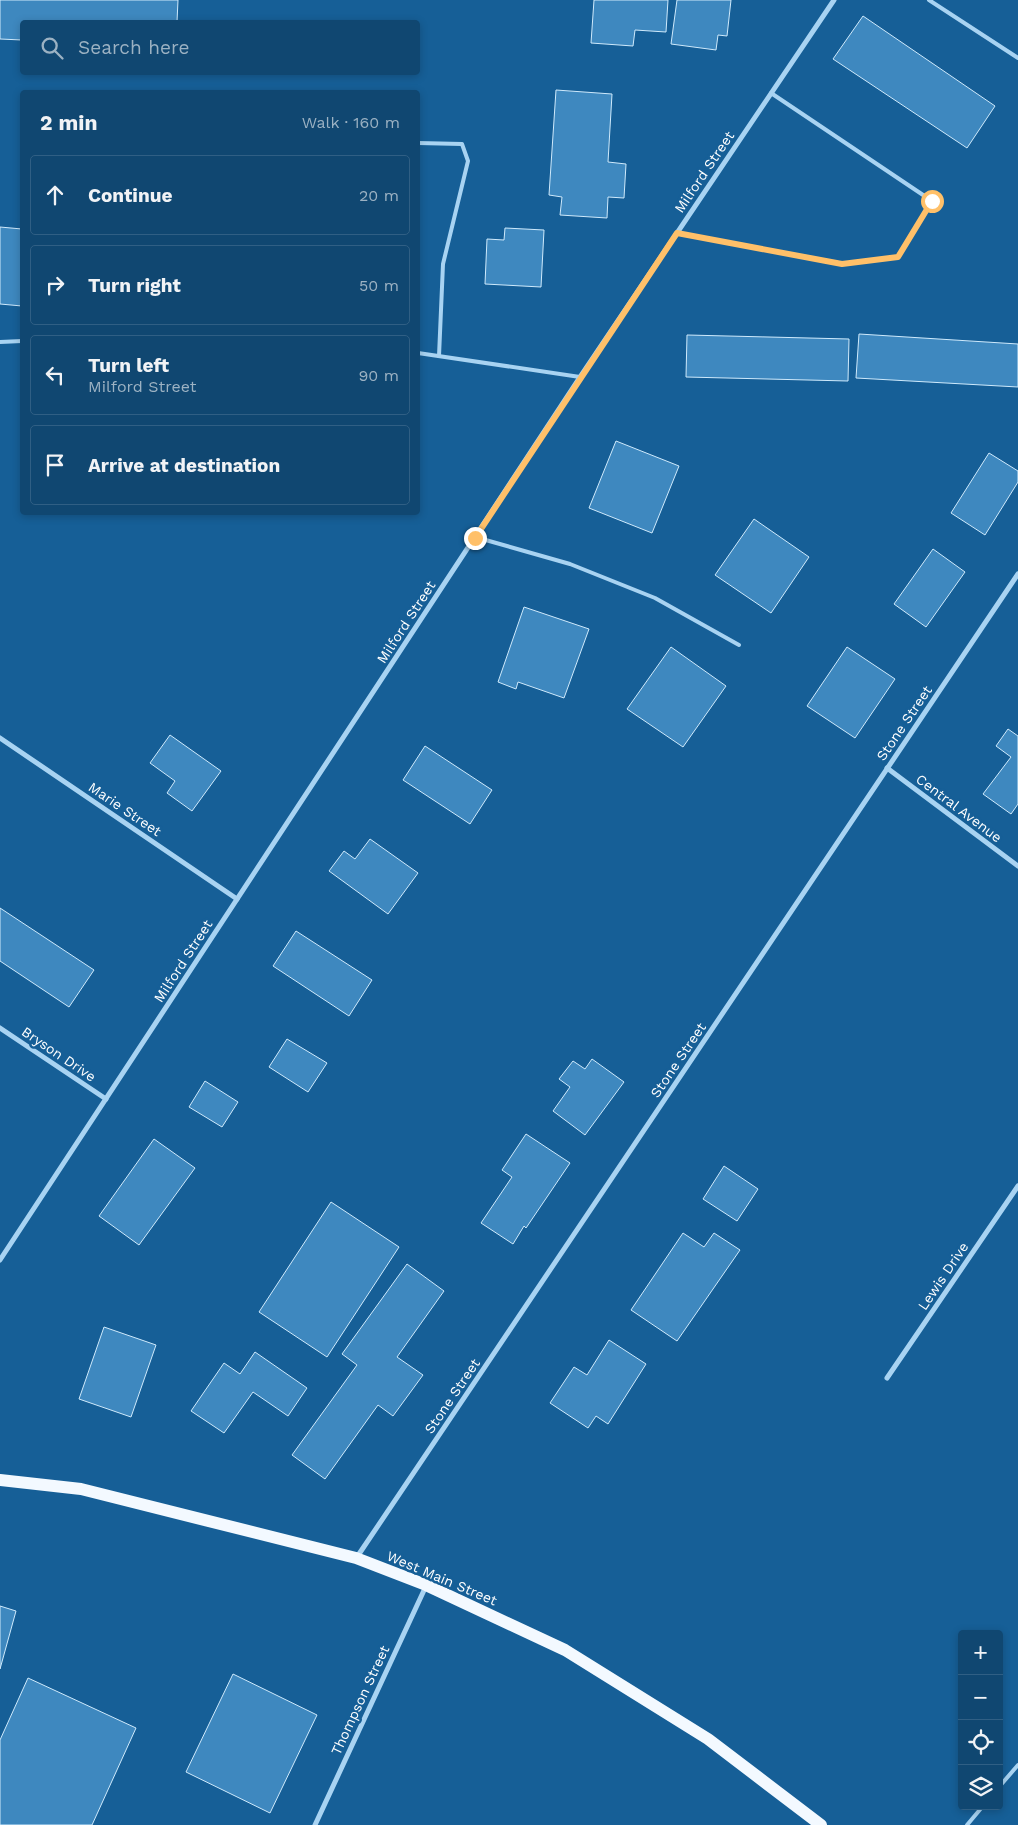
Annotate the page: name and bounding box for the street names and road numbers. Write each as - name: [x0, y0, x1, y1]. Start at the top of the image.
- street label: Milford Street: [671, 128, 737, 216]
- street label: Milford Street: [373, 578, 439, 666]
- street label: Stone Street: [873, 682, 935, 763]
- street label: Central Avenue: [913, 771, 1005, 845]
- street label: Marie Street: [86, 779, 164, 839]
- street label: Milford Street: [150, 917, 216, 1005]
- street label: Stone Street: [647, 1019, 709, 1100]
- street label: Bryson Drive: [19, 1023, 99, 1085]
- street label: Lewis Drive: [914, 1239, 972, 1313]
- street label: Stone Street: [421, 1355, 483, 1436]
- street label: West Main Street: [384, 1548, 500, 1609]
- street label: Thompson Street: [328, 1643, 392, 1757]

